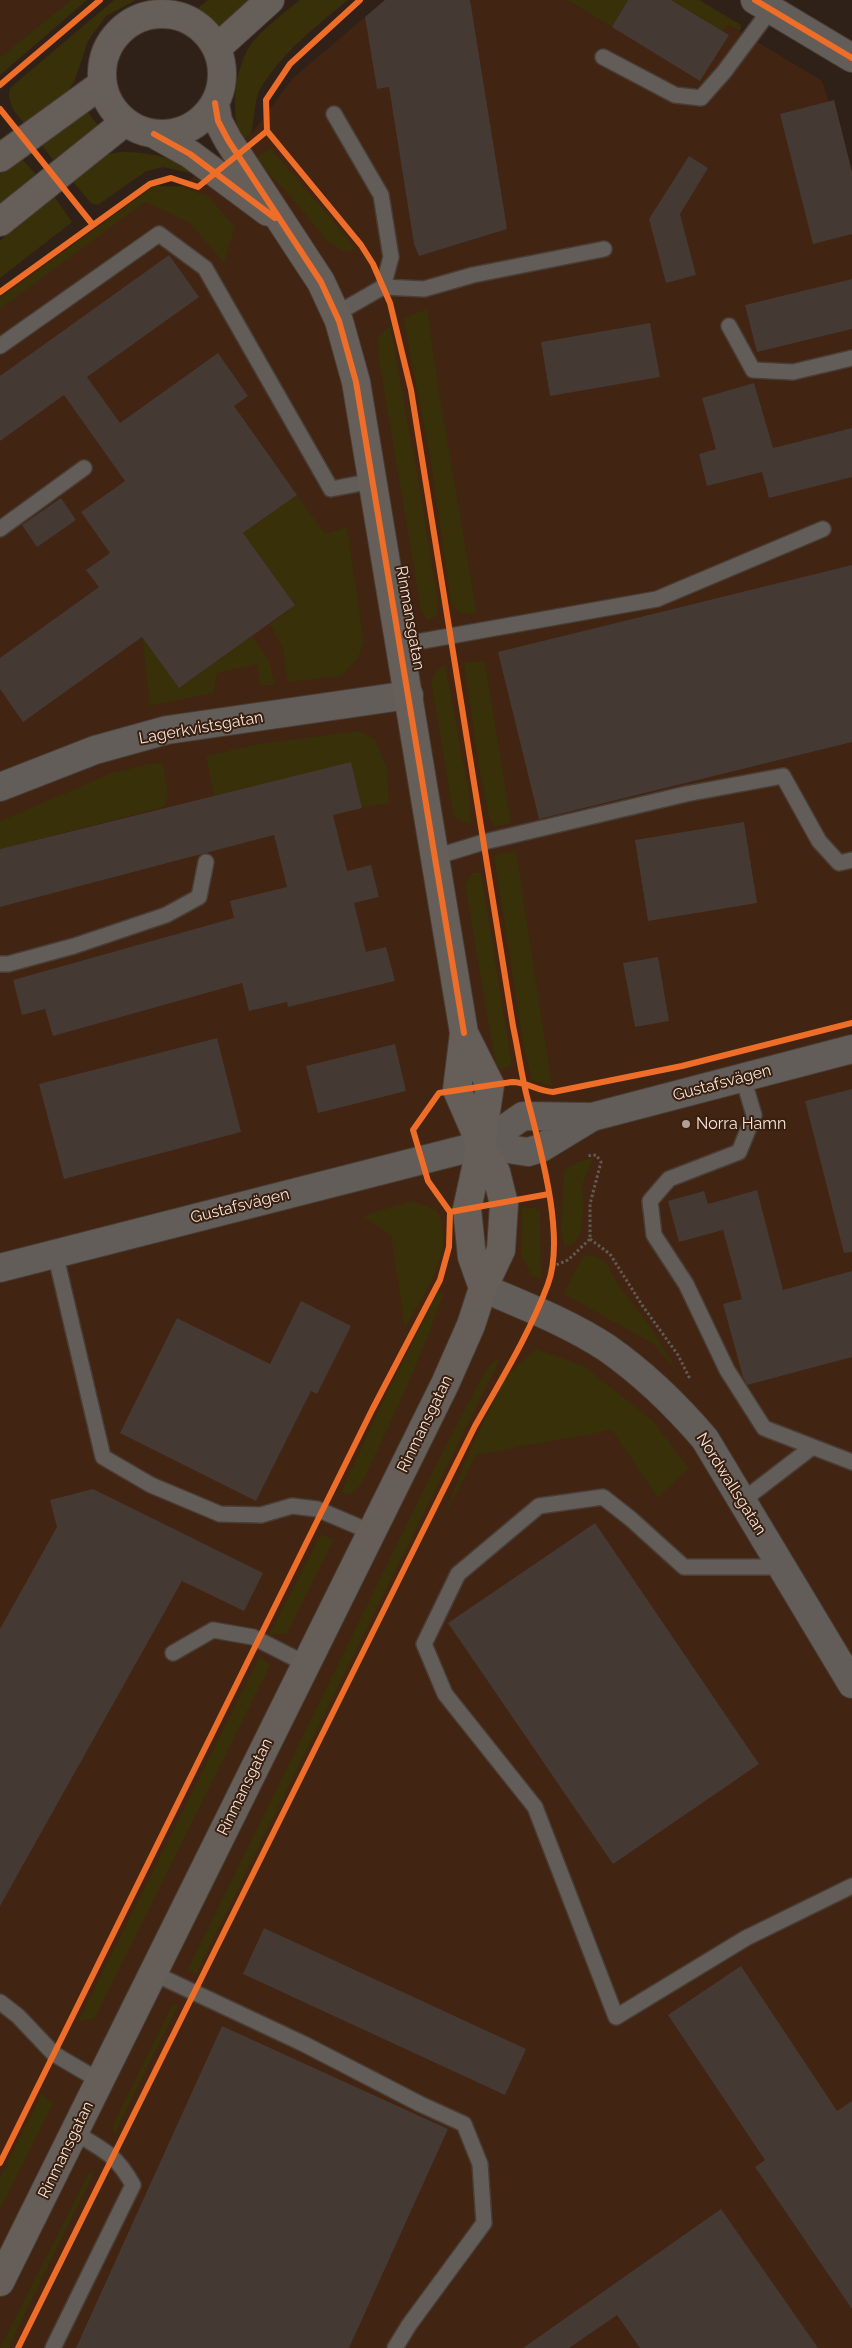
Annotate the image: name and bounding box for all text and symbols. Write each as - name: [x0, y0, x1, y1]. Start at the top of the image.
- street label: Rinmansgatan: [391, 564, 429, 672]
- street label: Lagerkvistsgatan: [137, 708, 265, 748]
- street label: Gustafsvägen: [671, 1061, 773, 1105]
- place label: Norra Hamn: [696, 1114, 786, 1134]
- marker: Norra Hamn: [680, 1118, 692, 1130]
- street label: Gustafsvägen: [189, 1184, 291, 1228]
- street label: Rinmansgatan: [393, 1372, 457, 1476]
- street label: Nordwallsgatan: [692, 1429, 770, 1539]
- street label: Rinmansgatan: [213, 1735, 277, 1839]
- street label: Rinmansgatan: [34, 2098, 98, 2202]

